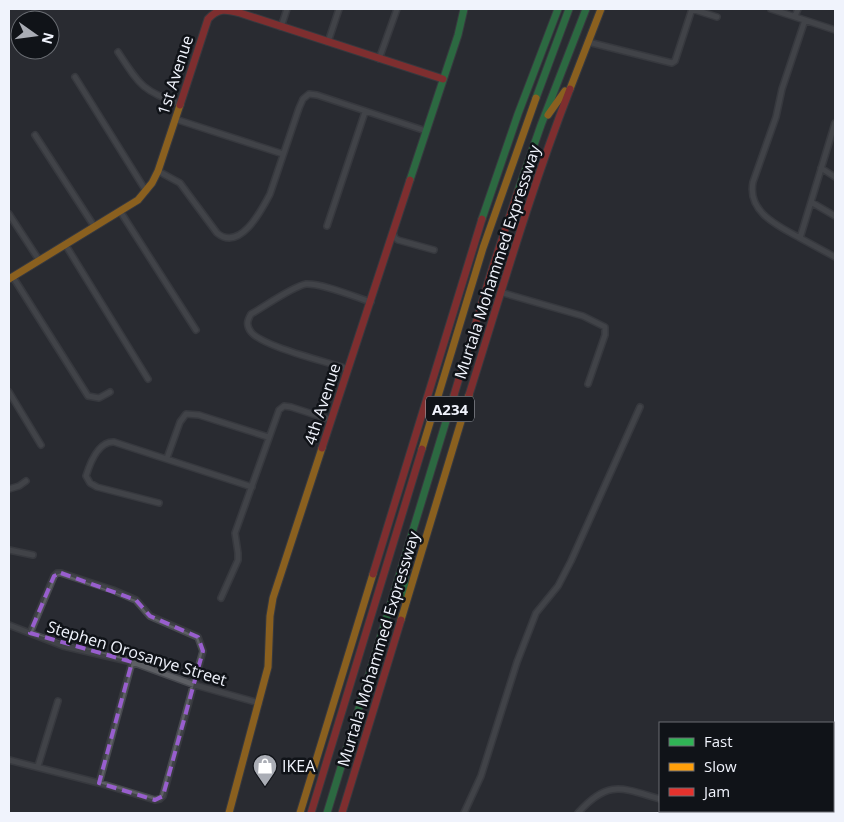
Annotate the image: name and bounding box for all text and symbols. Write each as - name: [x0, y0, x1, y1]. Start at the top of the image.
- north arrow: [10, 10, 60, 60]
- text: N: [38, 30, 59, 46]
- street label: 1st Avenue: [152, 32, 198, 118]
- street label: Murtala Mohammed Expressway: [449, 141, 546, 382]
- street label: 4th Avenue: [298, 360, 346, 448]
- road number: A234: [426, 396, 474, 422]
- street label: Murtala Mohammed Expressway: [332, 528, 425, 769]
- street label: Stephen Orosanye Street: [44, 615, 230, 691]
- legend: [659, 722, 834, 812]
- text: Fast: [704, 731, 733, 751]
- shop icon: IKEA: [252, 753, 278, 787]
- place label: IKEA: [282, 755, 316, 777]
- text: Slow: [704, 756, 737, 776]
- text: Jam: [702, 781, 730, 801]

